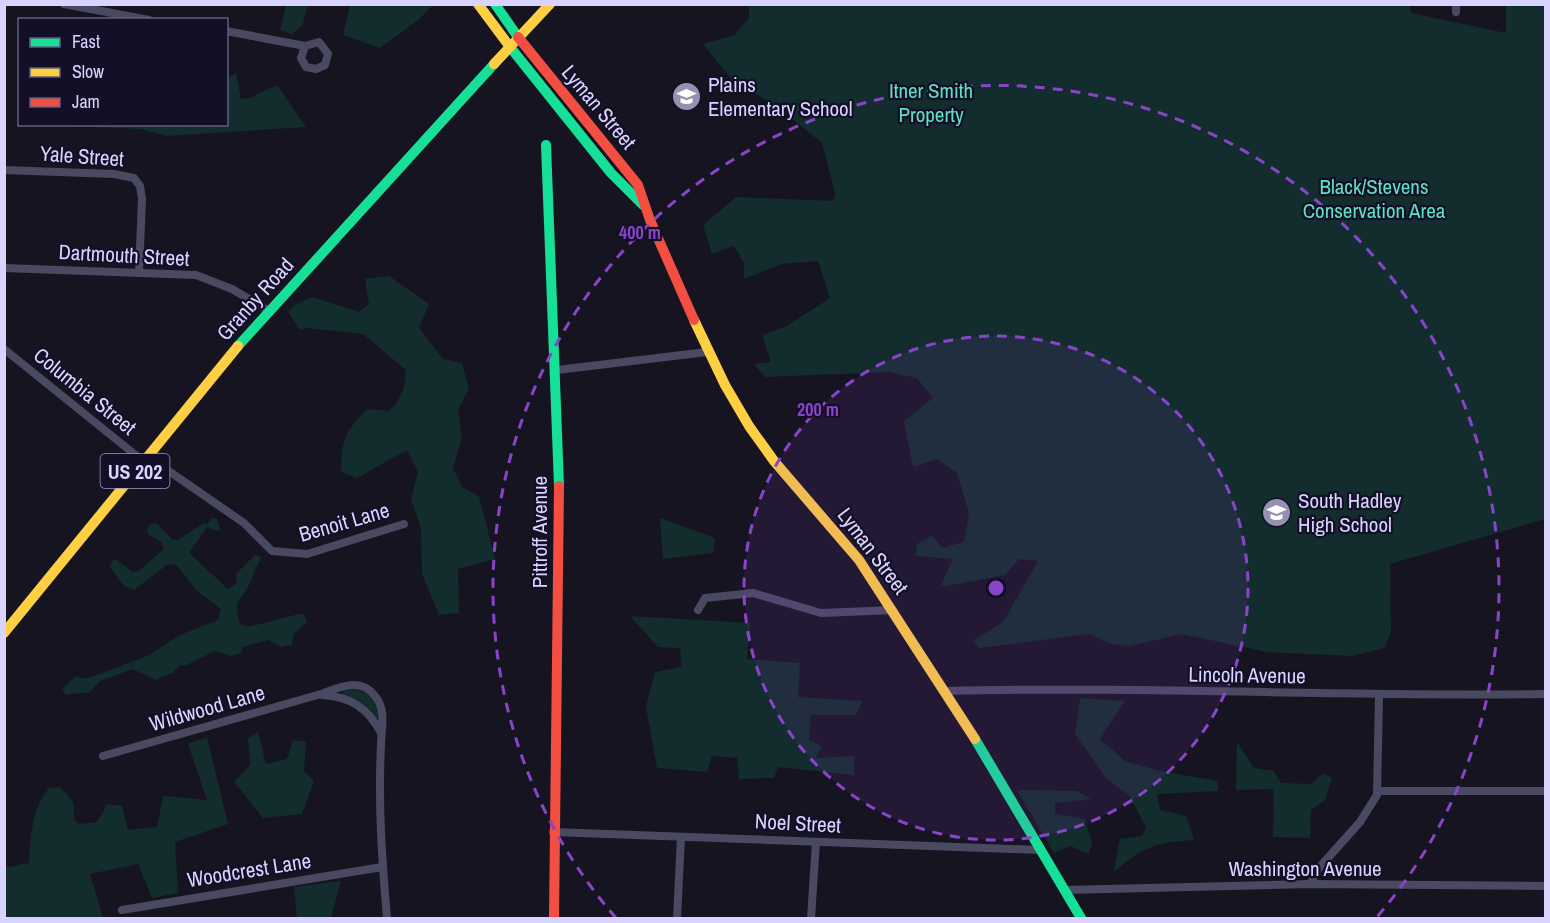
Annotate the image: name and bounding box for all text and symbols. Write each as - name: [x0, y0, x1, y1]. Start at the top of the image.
- legend: [18, 18, 228, 126]
- text: Fast: [72, 29, 100, 54]
- text: Slow: [72, 59, 104, 84]
- street label: Lyman Street: [555, 59, 643, 155]
- place label: Plains Elementary School: [708, 70, 853, 123]
- park label: Itner Smith Property: [889, 76, 973, 129]
- school or university icon: Plains Elementary School: [671, 80, 703, 112]
- text: Jam: [72, 89, 100, 114]
- street label: Yale Street: [39, 139, 125, 173]
- park label: Black/Stevens Conservation Area: [1303, 172, 1446, 225]
- text: 400 m: [619, 220, 661, 245]
- street label: Dartmouth Street: [58, 237, 190, 273]
- street label: Granby Road: [210, 251, 300, 347]
- street label: Columbia Street: [28, 341, 143, 442]
- text: 200 m: [797, 397, 839, 422]
- road number: US 202: [100, 454, 170, 488]
- street label: Pittroff Avenue: [525, 476, 554, 588]
- place label: South Hadley High School: [1298, 486, 1402, 539]
- street label: Benoit Lane: [295, 495, 393, 549]
- school or university icon: South Hadley High School: [1261, 496, 1293, 528]
- street label: Lyman Street: [831, 502, 915, 601]
- centre of rings: [986, 578, 1006, 598]
- street label: Lincoln Avenue: [1188, 659, 1306, 691]
- street label: Wildwood Lane: [146, 678, 268, 738]
- street label: Noel Street: [754, 806, 842, 840]
- street label: Woodcrest Lane: [185, 846, 313, 894]
- street label: Washington Avenue: [1228, 854, 1382, 883]

